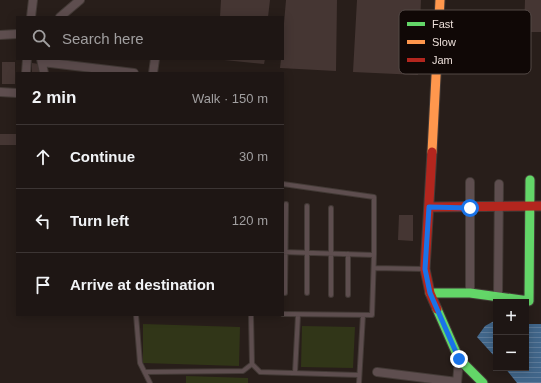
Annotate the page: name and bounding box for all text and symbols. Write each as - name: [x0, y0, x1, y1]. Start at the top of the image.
- legend: [399, 10, 531, 74]
- search box: [16, 16, 284, 60]
- text: Fast: [432, 18, 453, 30]
- icon: search: [30, 27, 52, 49]
- text: Search here: [62, 30, 144, 47]
- text: Slow: [432, 36, 456, 48]
- text: Jam: [432, 54, 453, 66]
- text: 2 min: [32, 88, 76, 107]
- text: Walk · 150 m: [192, 91, 268, 106]
- icon: ahead: [32, 146, 54, 168]
- text: Continue: [70, 148, 135, 165]
- text: 30 m: [239, 149, 268, 164]
- route start: [461, 199, 479, 217]
- icon: left: [32, 210, 54, 232]
- text: Turn left: [70, 212, 129, 229]
- text: 120 m: [232, 213, 268, 228]
- icon: arrive: [32, 274, 54, 296]
- text: Arrive at destination: [70, 276, 215, 293]
- map controls: [493, 299, 529, 371]
- button: +: [493, 299, 529, 335]
- button: −: [493, 335, 529, 371]
- route end: [450, 350, 468, 368]

